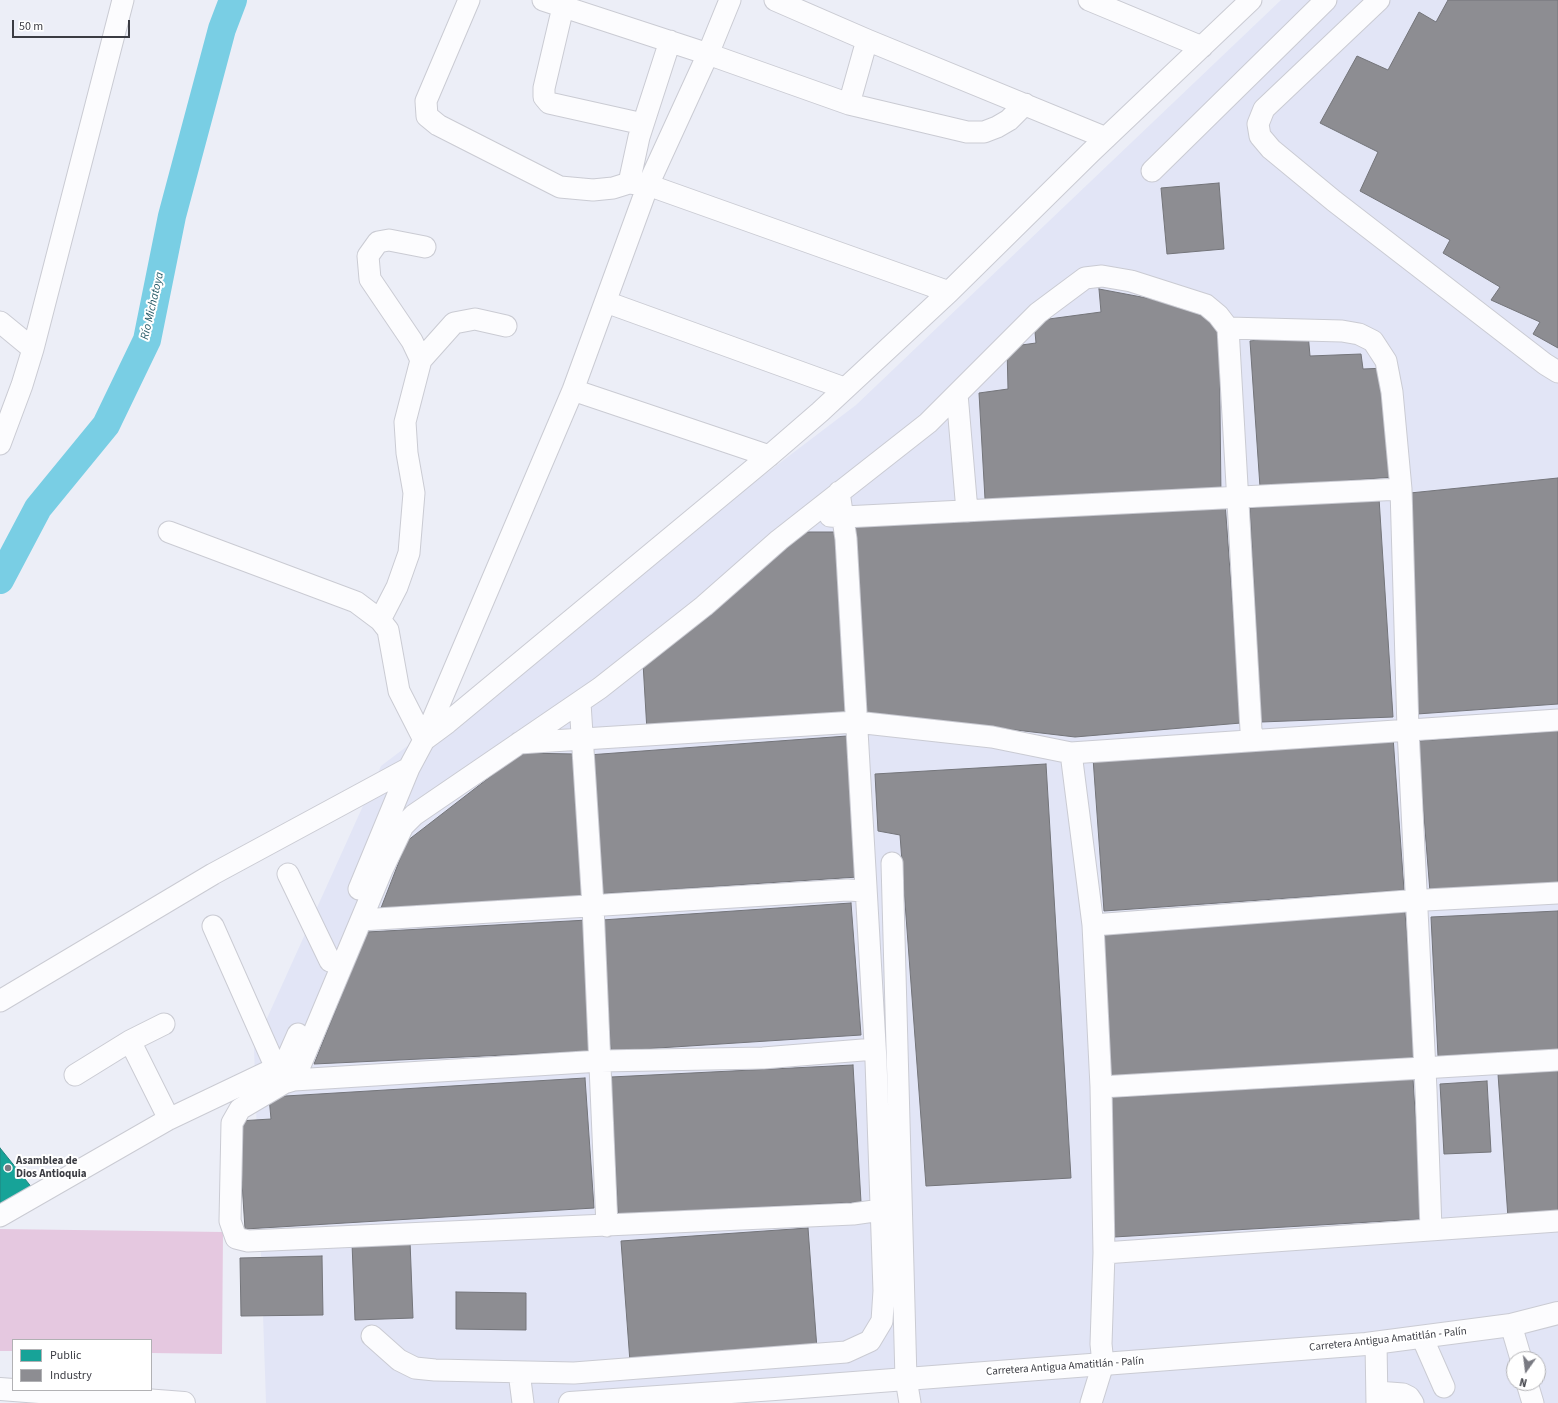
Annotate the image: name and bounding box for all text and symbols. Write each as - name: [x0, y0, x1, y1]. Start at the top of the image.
- scale bar: [14, 12, 132, 38]
- text: 50 m: [19, 18, 43, 35]
- water label: Río Michatoya: [138, 271, 168, 341]
- place label: Asamblea de Dios Antioquia: [16, 1155, 86, 1181]
- marker: Asamblea de Dios Antioquia: [3, 1163, 13, 1173]
- street label: Carretera Antigua Amatitlán - Palín: [1309, 1325, 1467, 1355]
- legend: [12, 1339, 152, 1391]
- text: Public: [50, 1347, 81, 1364]
- north arrow: [1506, 1351, 1546, 1391]
- street label: Carretera Antigua Amatitlán - Palín: [986, 1355, 1144, 1379]
- text: Industry: [50, 1367, 92, 1384]
- text: N: [1518, 1374, 1529, 1390]

